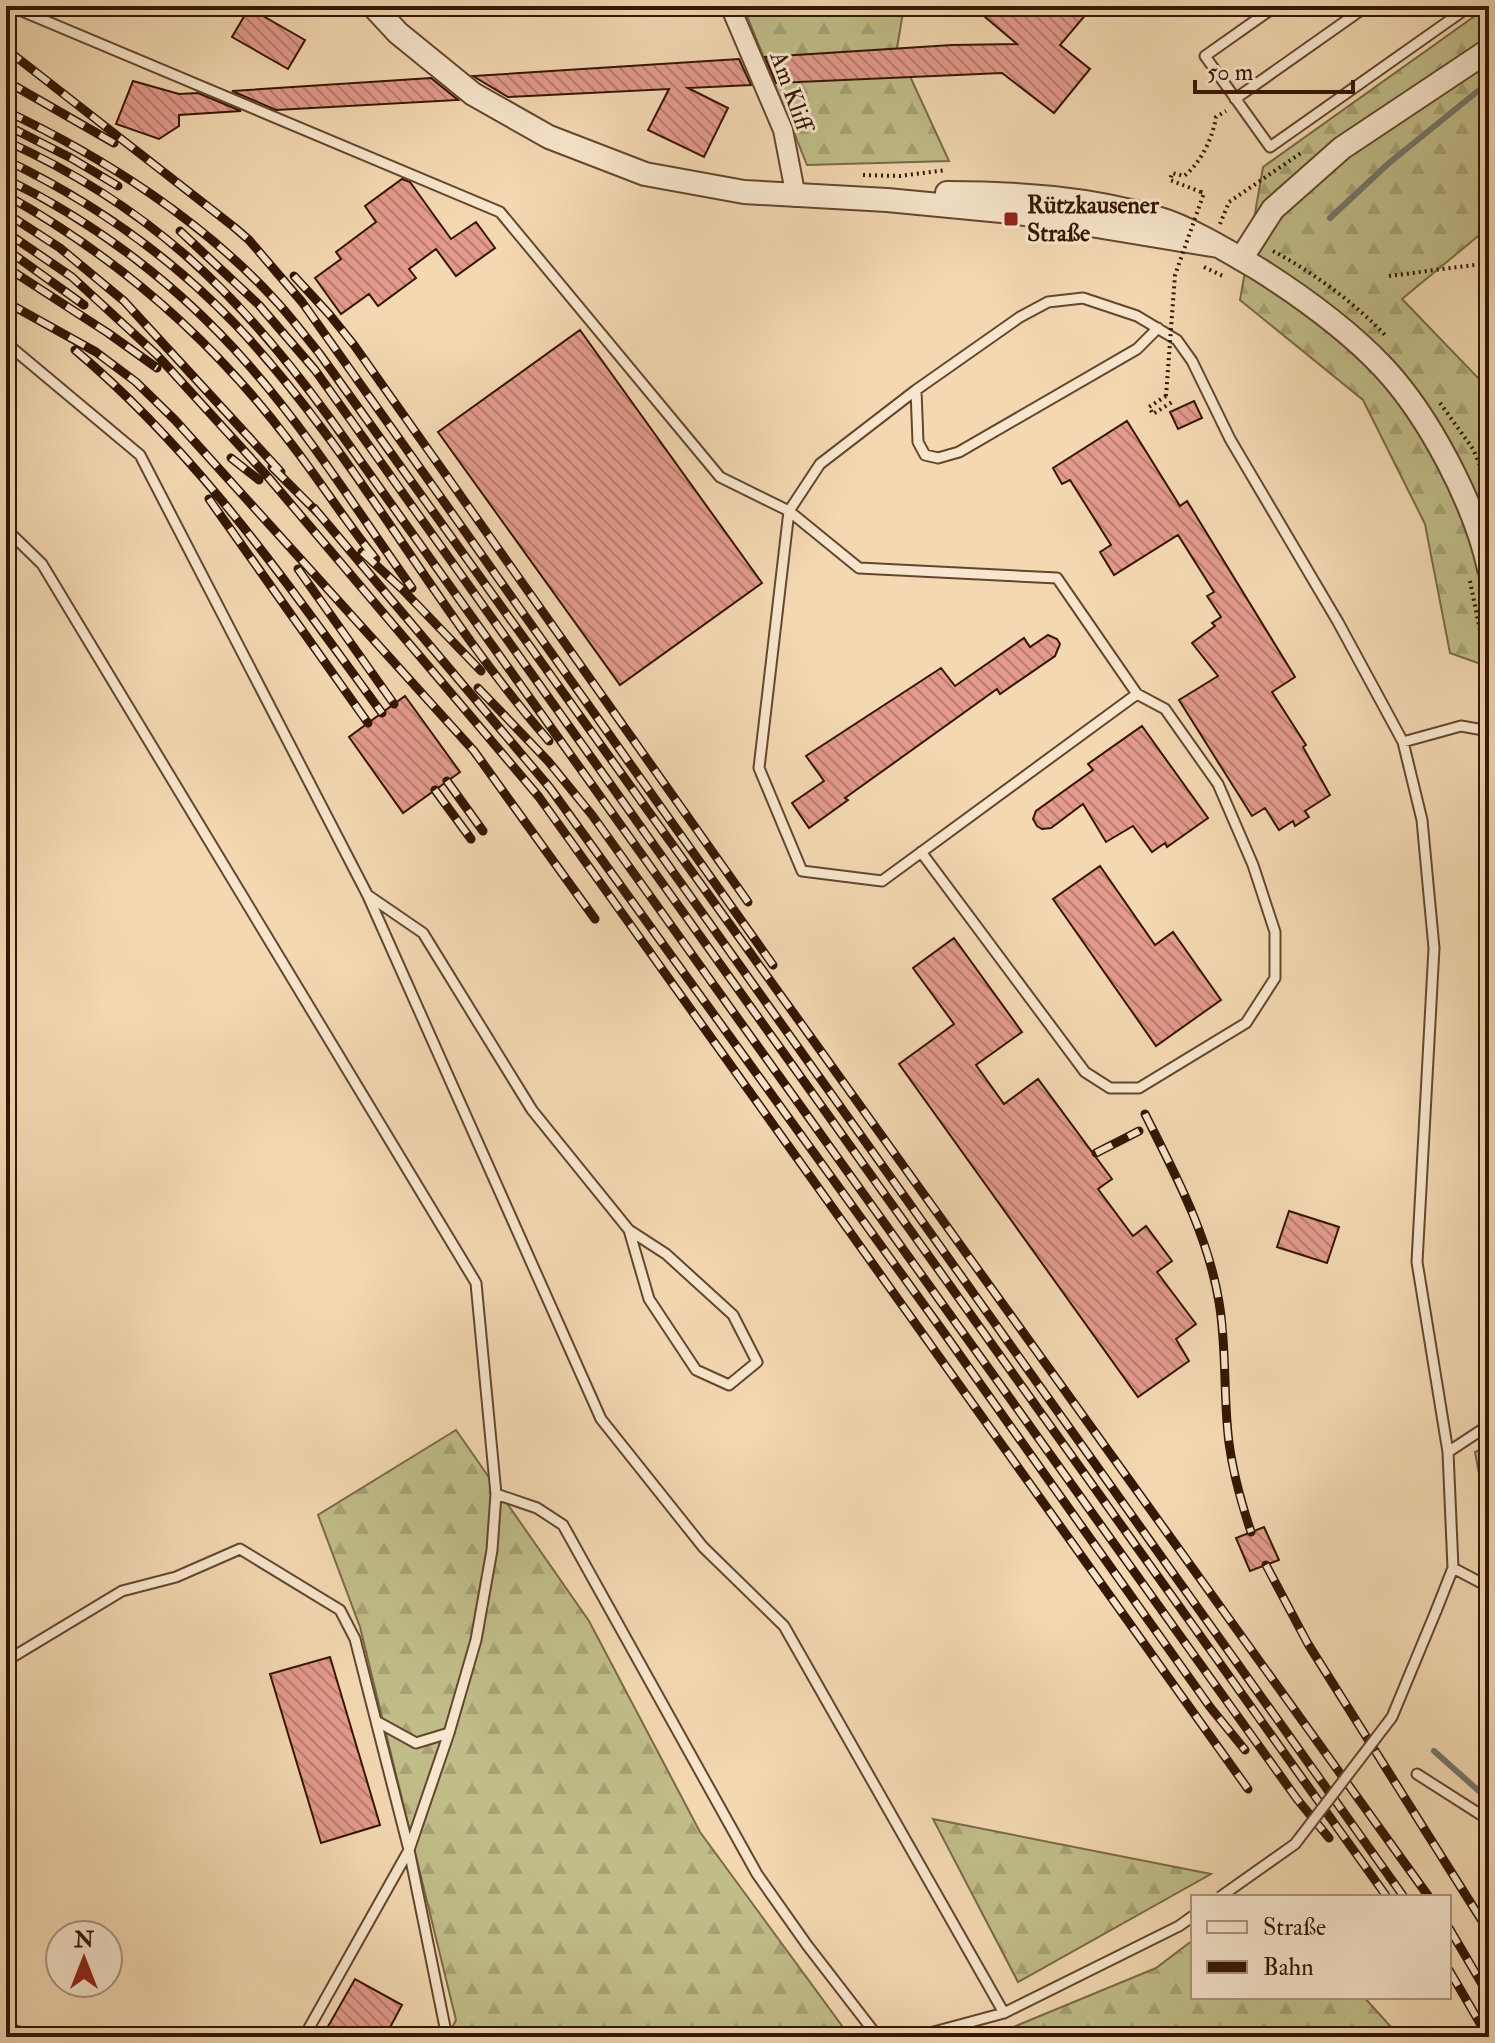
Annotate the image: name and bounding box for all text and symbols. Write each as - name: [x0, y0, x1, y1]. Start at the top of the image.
- scale bar: [1195, 44, 1353, 94]
- street label: Am Kliff: [762, 46, 821, 139]
- text: 50 m: [1207, 57, 1254, 88]
- place label: Rützkausener Straße: [1027, 190, 1160, 249]
- marker: Rützkausener Straße: [1002, 210, 1020, 228]
- legend: [1191, 1895, 1451, 1999]
- text: Straße: [1263, 1912, 1326, 1943]
- north arrow: [44, 1919, 124, 1999]
- text: N: [73, 1926, 94, 1954]
- text: Bahn: [1263, 1952, 1314, 1983]

